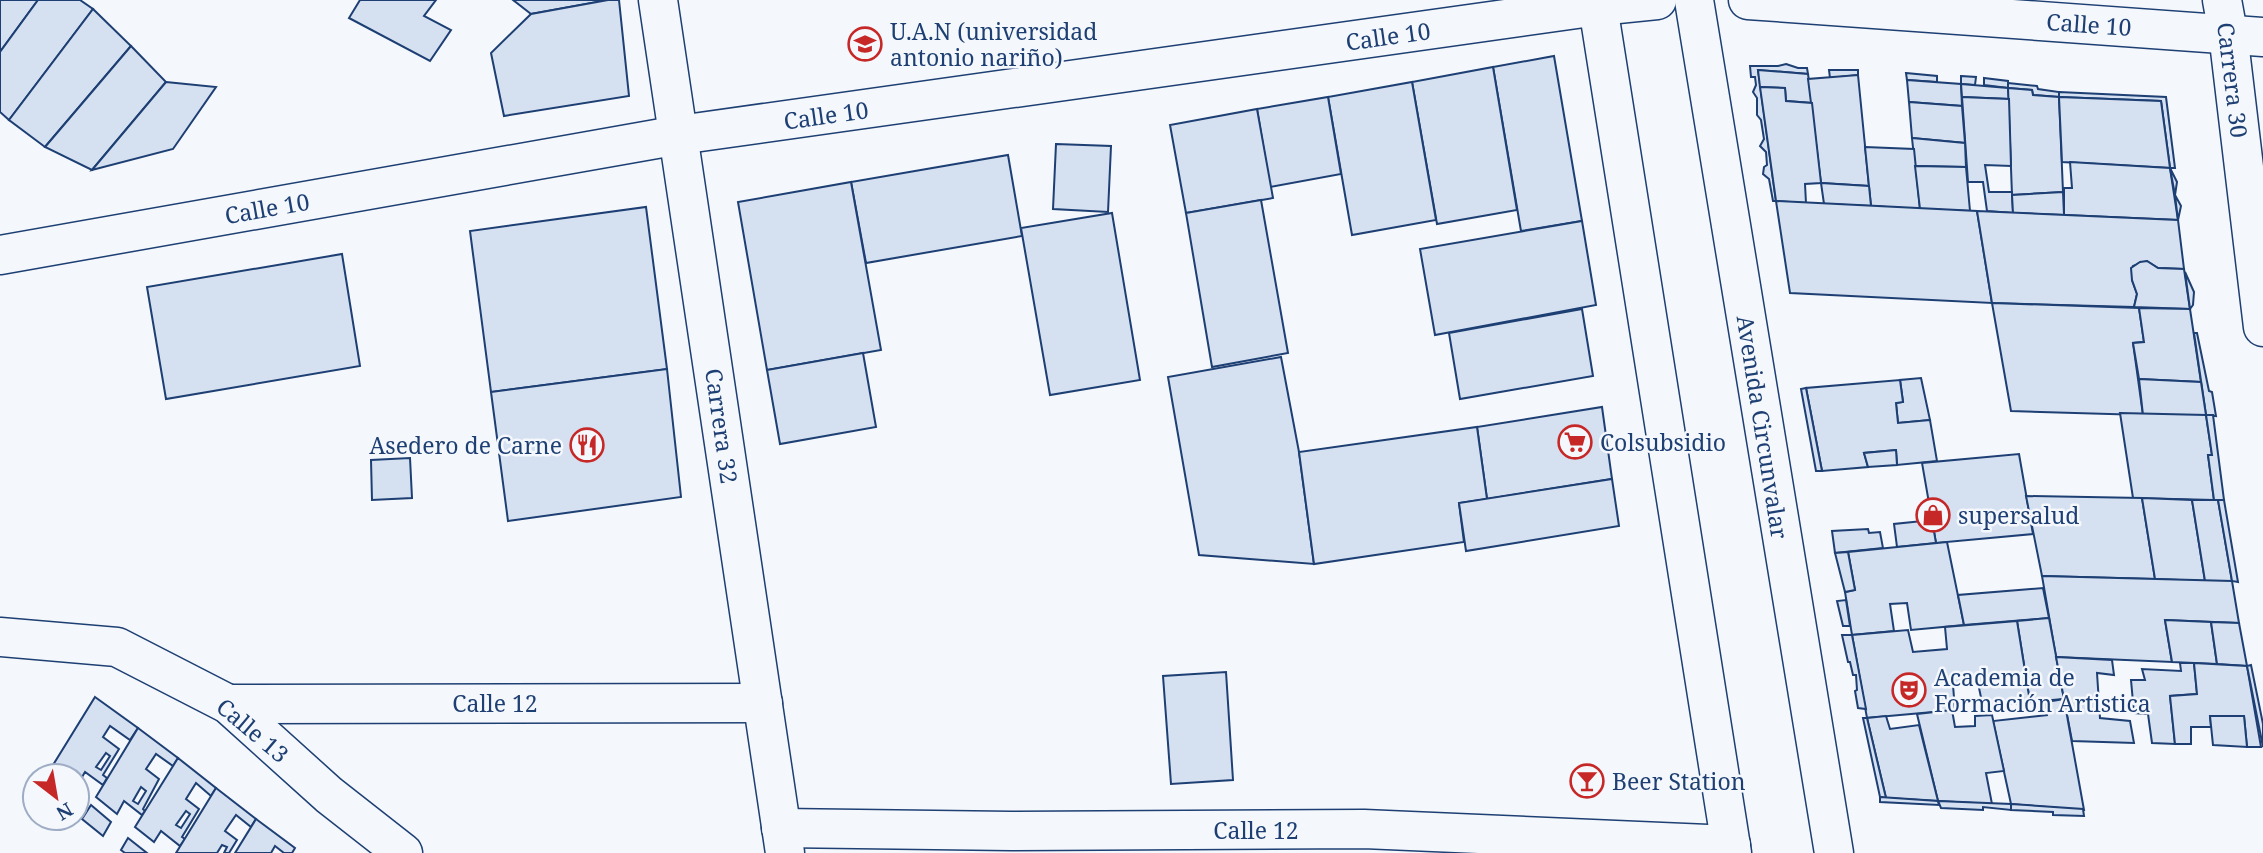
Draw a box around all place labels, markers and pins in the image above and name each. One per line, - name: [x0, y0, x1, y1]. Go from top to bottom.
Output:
- place label: U.A.N (universidad antonio nariño): [890, 15, 1097, 73]
- school or university icon: U.A.N (universidad antonio nariño): [846, 25, 884, 63]
- supermarket icon: Colsubsidio: [1556, 423, 1594, 461]
- restaurant icon: Asedero de Carne: [568, 426, 606, 464]
- place label: Colsubsidio: [1600, 426, 1726, 458]
- place label: Asedero de Carne: [369, 429, 562, 461]
- shop icon: supersalud: [1914, 496, 1952, 534]
- place label: supersalud: [1958, 499, 2079, 531]
- place label: Academia de Formación Artistica: [1934, 661, 2151, 719]
- theatre icon: Academia de Formación Artistica: [1890, 671, 1928, 709]
- bar icon: Beer Station: [1568, 762, 1606, 800]
- place label: Beer Station: [1612, 765, 1746, 797]

